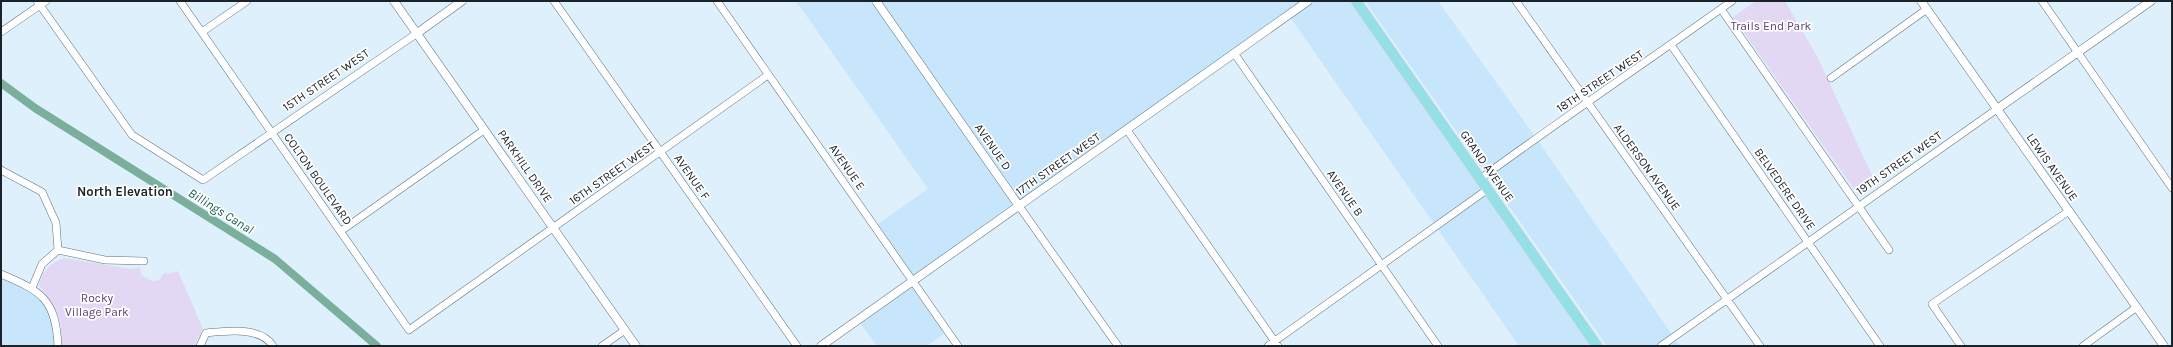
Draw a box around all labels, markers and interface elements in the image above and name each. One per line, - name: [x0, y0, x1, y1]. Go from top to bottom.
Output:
- park label: Trails End Park: [1731, 19, 1811, 33]
- street label: 15TH STREET WEST: [280, 46, 372, 114]
- street label: 18TH STREET WEST: [1554, 47, 1646, 115]
- street label: AVENUE D: [972, 121, 1014, 173]
- street label: ALDERSON AVENUE: [1611, 121, 1683, 213]
- street label: PARKHILL DRIVE: [495, 127, 555, 205]
- street label: GRAND AVENUE: [1457, 128, 1517, 204]
- street label: 19TH STREET WEST: [1853, 128, 1945, 198]
- street label: COLTON BOULEVARD: [281, 130, 355, 228]
- street label: 17TH STREET WEST: [1013, 130, 1103, 198]
- street label: LEWIS AVENUE: [2023, 130, 2081, 204]
- street label: 16TH STREET WEST: [566, 138, 658, 208]
- street label: AVENUE E: [826, 142, 868, 192]
- street label: BELVEDERE DRIVE: [1752, 145, 1818, 233]
- street label: AVENUE F: [671, 152, 713, 202]
- street label: AVENUE B: [1324, 167, 1366, 219]
- district label: North Elevation: [77, 184, 173, 199]
- water label: Billings Canal: [186, 185, 256, 237]
- park label: Rocky Village Park: [65, 291, 129, 319]

